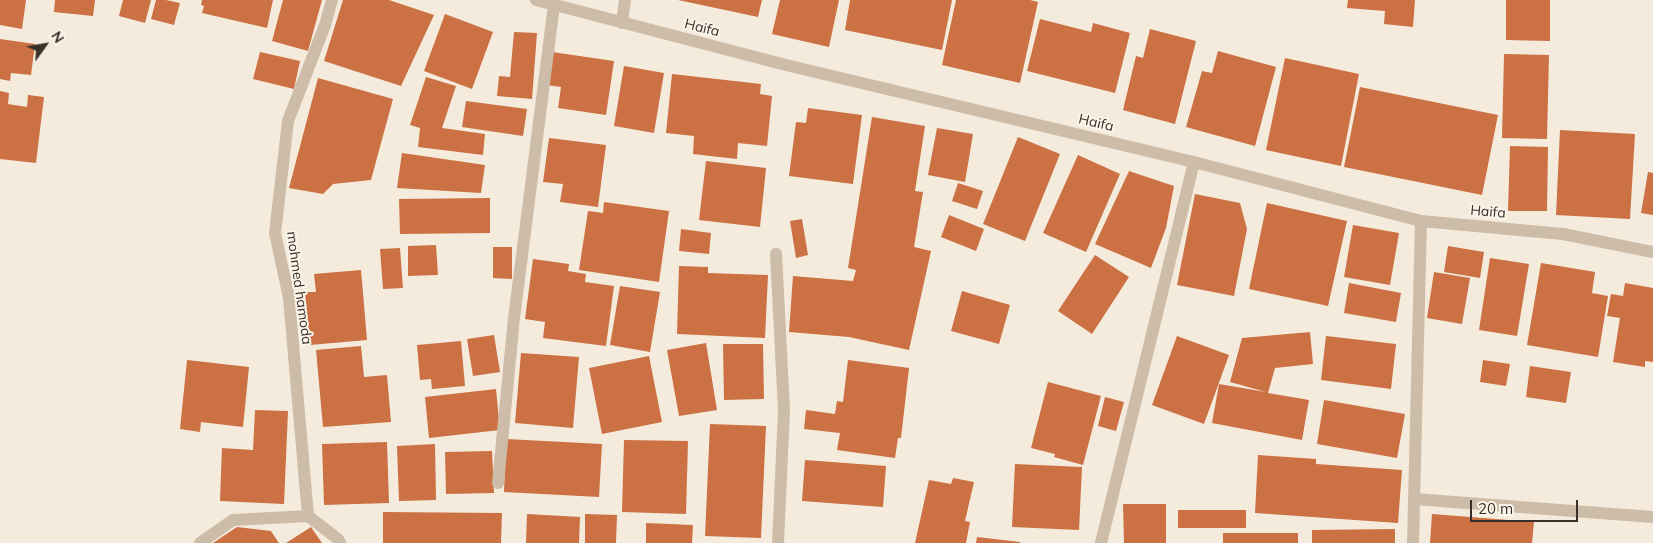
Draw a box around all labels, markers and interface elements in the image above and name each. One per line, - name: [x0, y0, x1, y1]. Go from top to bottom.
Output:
- street label: Haifa: [683, 16, 721, 40]
- north arrow: [20, 20, 70, 70]
- text: N: [47, 28, 68, 46]
- street label: Haifa: [1077, 111, 1115, 135]
- street label: Haifa: [1470, 202, 1506, 222]
- street label: mohmed hamoda: [283, 230, 315, 346]
- scale bar: [1473, 490, 1580, 522]
- text: 20 m: [1478, 499, 1513, 518]

